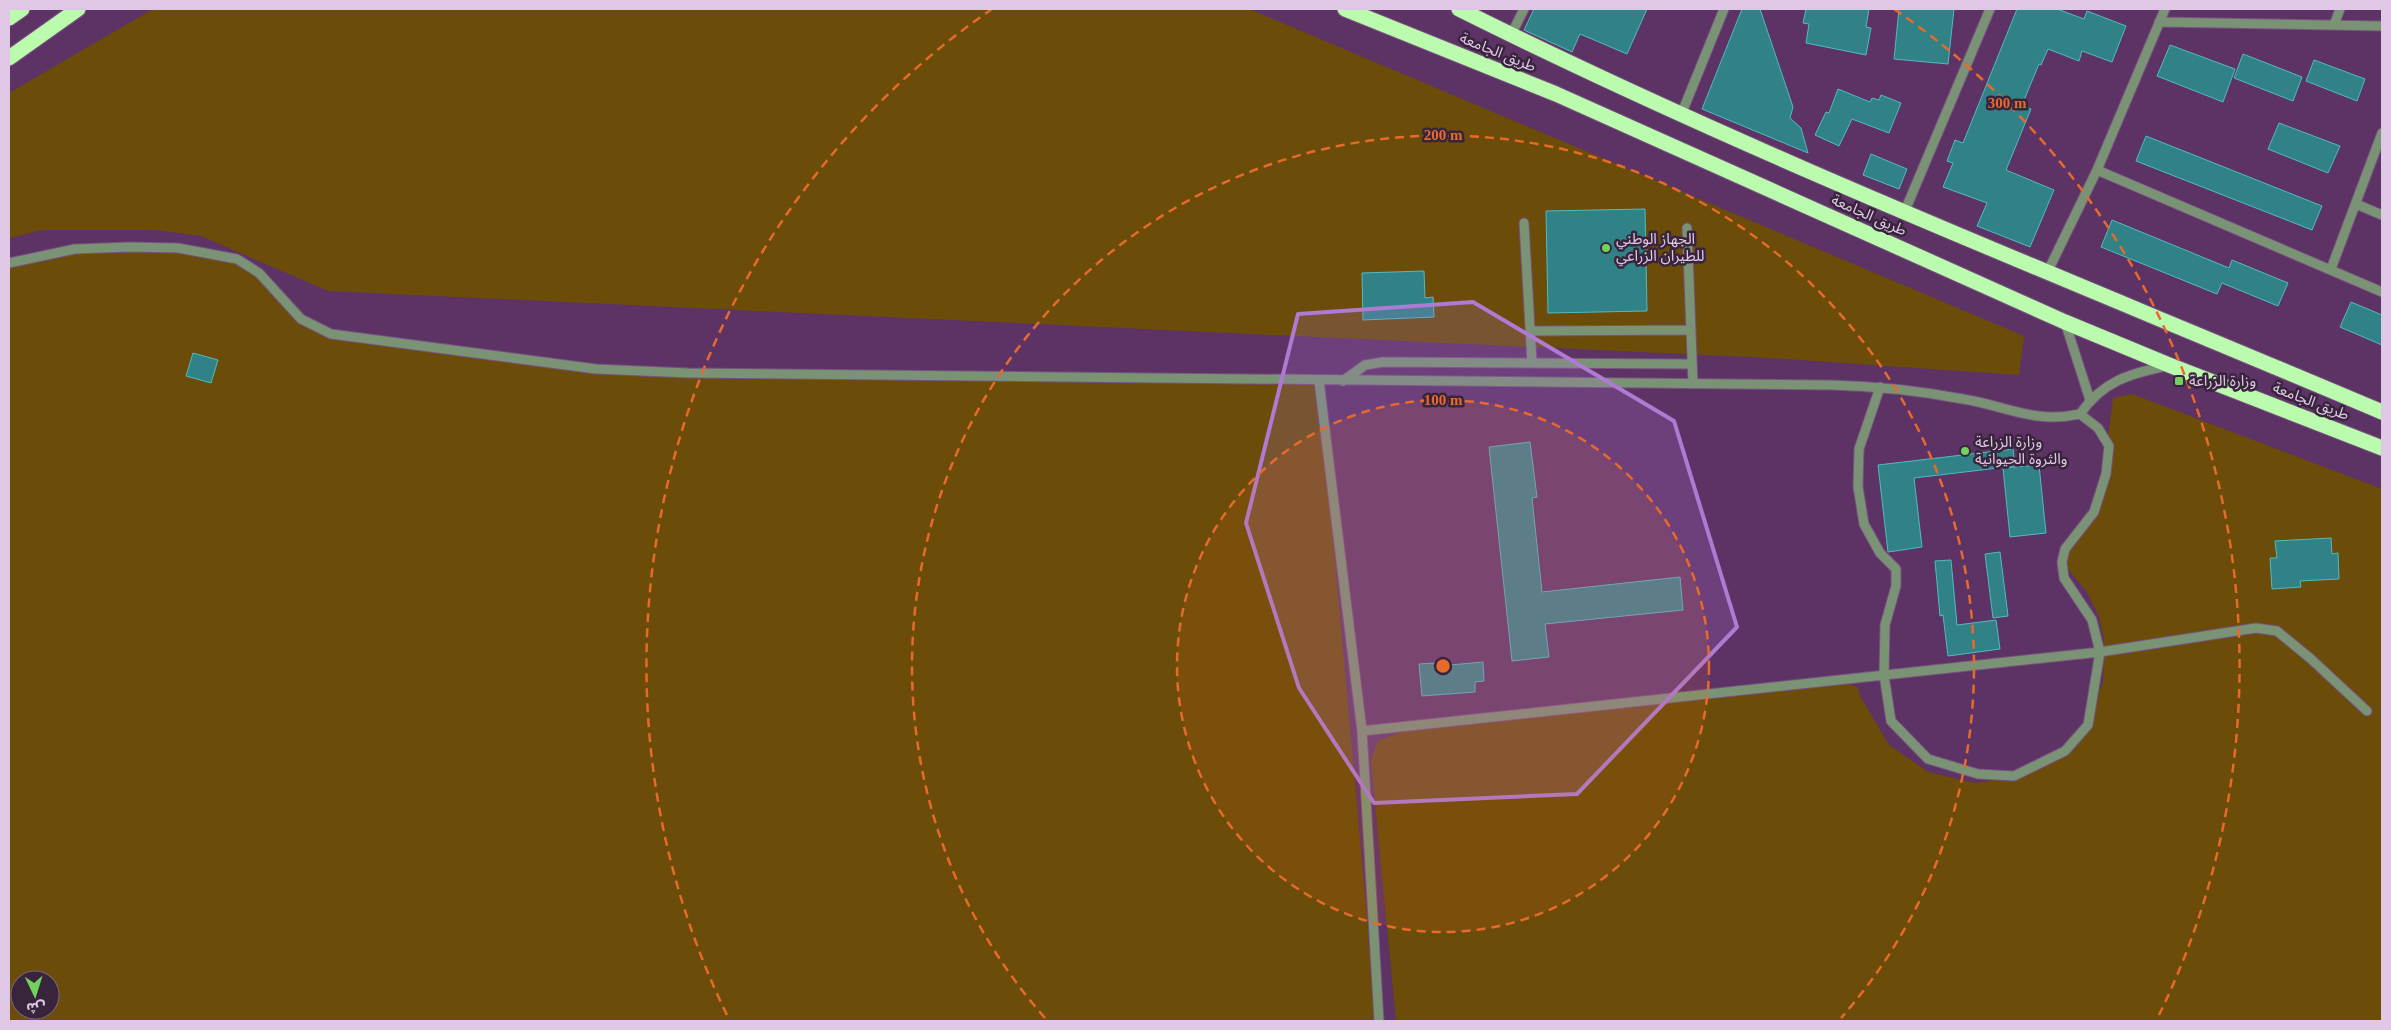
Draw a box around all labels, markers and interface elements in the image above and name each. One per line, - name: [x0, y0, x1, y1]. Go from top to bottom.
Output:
- street label: طريق الجامعة: [1457, 30, 1538, 76]
- text: 300 m: [1988, 95, 2027, 111]
- text: 200 m: [1424, 127, 1463, 143]
- street label: طريق الجامعة: [1828, 191, 1909, 240]
- place label: الجهاز الوطني للطيران الزراعي: [1616, 231, 1705, 267]
- marker: الجهاز الوطني للطيران الزراعي: [1600, 242, 1612, 254]
- place label: وزارة الزراعة: [2189, 373, 2256, 390]
- marker: وزارة الزراعة: [2173, 375, 2185, 387]
- street label: طريق الجامعة: [2270, 379, 2351, 425]
- text: 100 m: [1424, 392, 1463, 408]
- place label: وزارة الزراعة والثروة الحيوانية: [1975, 434, 2067, 468]
- marker: وزارة الزراعة والثروة الحيوانية: [1959, 445, 1971, 457]
- centre of rings: [1434, 657, 1452, 675]
- north arrow: [10, 970, 60, 1020]
- text: ش: [26, 999, 46, 1016]

